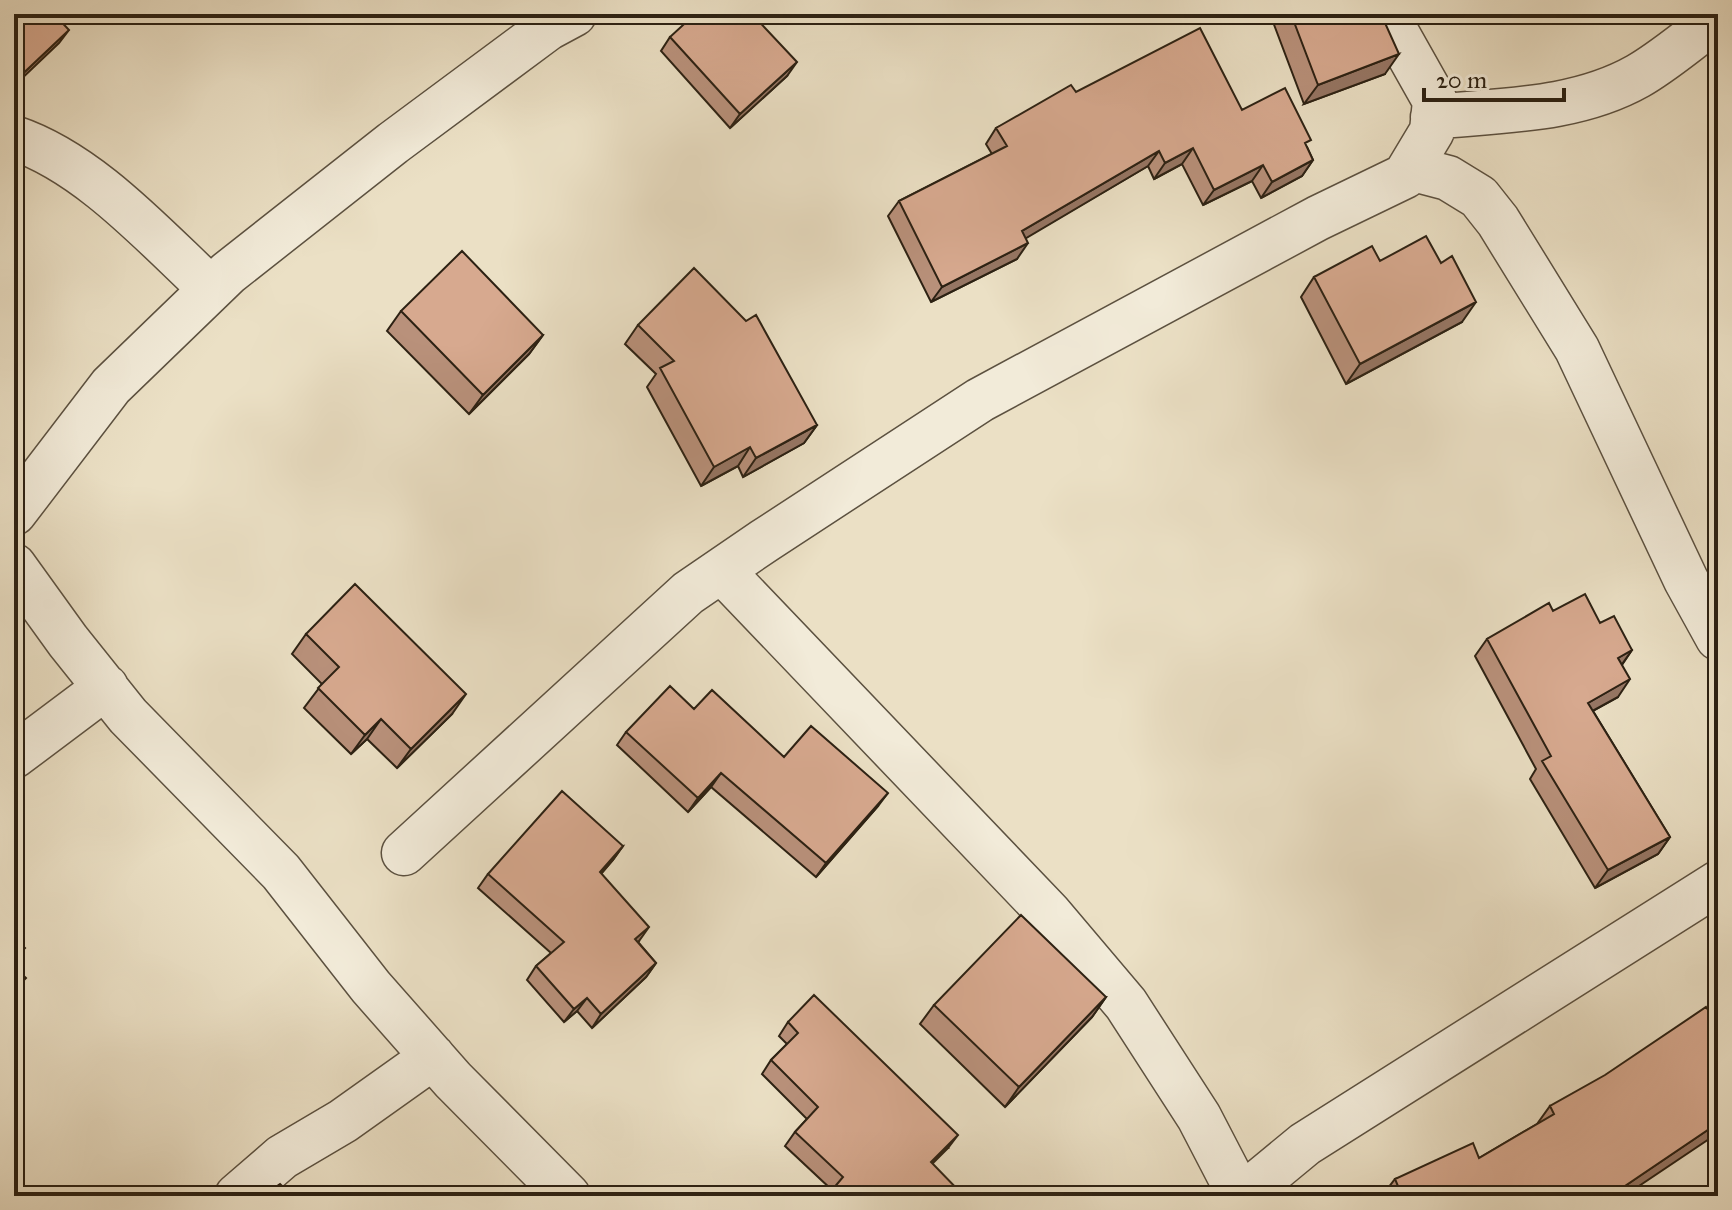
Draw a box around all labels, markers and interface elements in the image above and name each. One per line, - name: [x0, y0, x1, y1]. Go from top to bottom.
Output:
- scale bar: [1424, 52, 1564, 102]
- text: 20 m: [1436, 65, 1487, 95]

